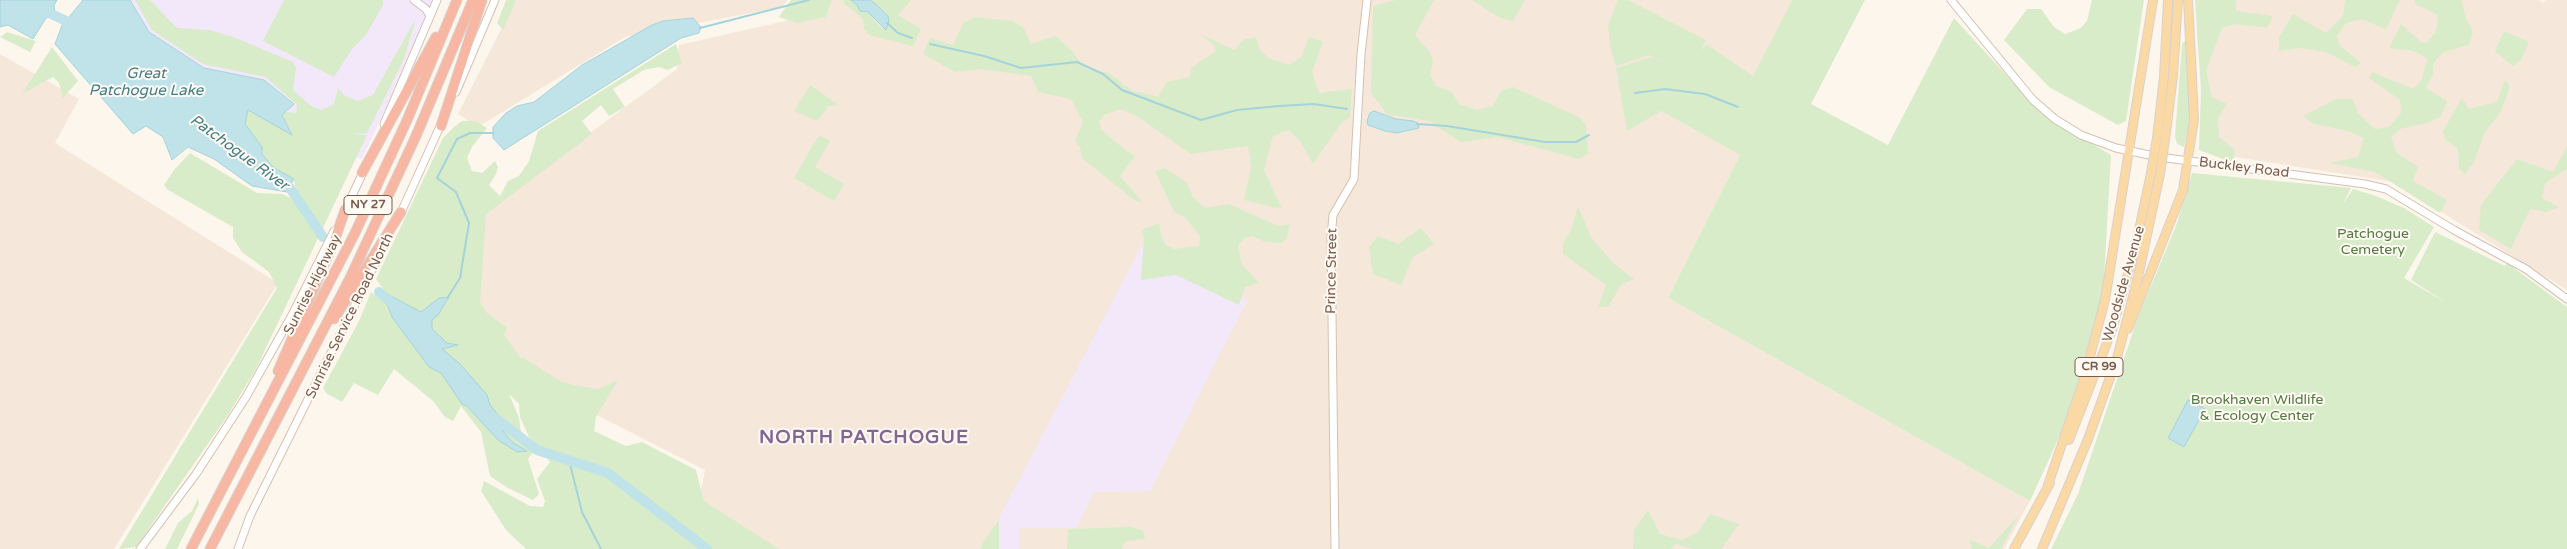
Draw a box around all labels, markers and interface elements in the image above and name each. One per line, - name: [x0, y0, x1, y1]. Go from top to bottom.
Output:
- water label: Great Patchogue Lake: [89, 65, 203, 100]
- water label: Patchogue River: [186, 111, 292, 195]
- street label: Buckley Road: [2198, 154, 2290, 182]
- road number: NY 27: [344, 196, 392, 214]
- street label: Woodside Avenue: [2099, 224, 2149, 344]
- park label: Patchogue Cemetery: [2337, 226, 2409, 258]
- street label: Prince Street: [1323, 228, 1341, 314]
- street label: Sunrise Service Road North: [303, 230, 397, 402]
- street label: Sunrise Highway: [281, 232, 345, 338]
- road number: CR 99: [2075, 358, 2123, 377]
- park label: Brookhaven Wildlife & Ecology Center: [2191, 392, 2323, 424]
- district label: NORTH PATCHOGUE: [757, 427, 971, 449]

